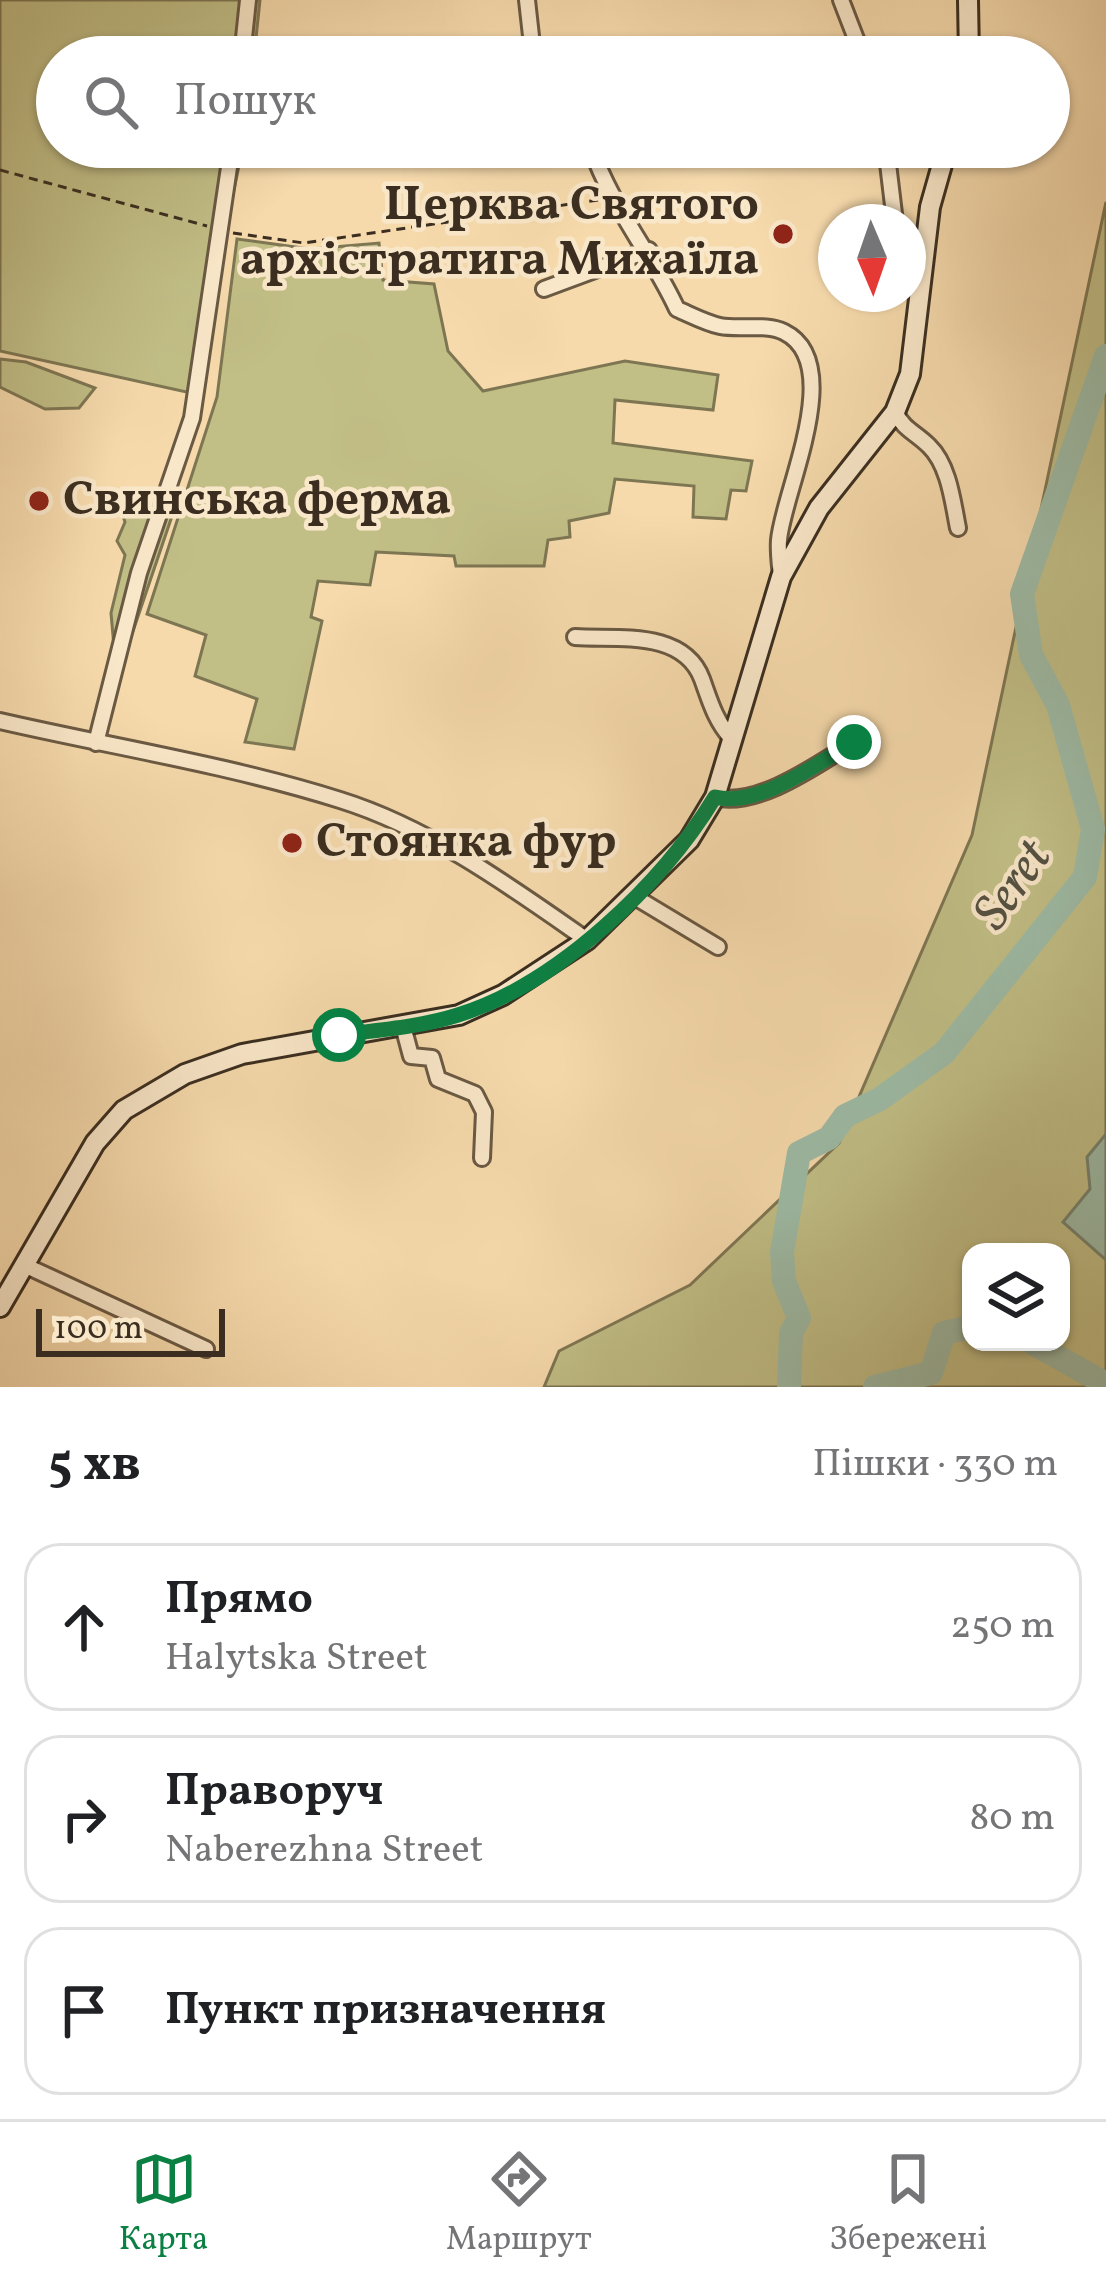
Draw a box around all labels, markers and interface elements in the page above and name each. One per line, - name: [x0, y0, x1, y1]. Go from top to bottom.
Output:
- search box: [36, 36, 1070, 168]
- icon: search: [78, 69, 144, 135]
- text: Пошук: [174, 71, 317, 134]
- place label: Церква Святого архістратига Михаїла: [240, 173, 759, 295]
- north arrow: [818, 204, 926, 312]
- marker: Церква Святого архістратига Михаїла: [770, 221, 796, 247]
- place label: Свинська ферма: [63, 468, 451, 535]
- marker: Свинська ферма: [26, 488, 52, 514]
- route end: [827, 715, 881, 769]
- place label: Стоянка фур: [316, 810, 617, 877]
- water label: Seret: [958, 826, 1071, 945]
- marker: Стоянка фур: [279, 830, 305, 856]
- route start: [312, 1008, 366, 1062]
- map controls: [962, 1243, 1070, 1351]
- button: layers: [962, 1243, 1070, 1351]
- scale bar: [36, 1303, 225, 1356]
- text: 100 m: [54, 1307, 143, 1353]
- text: 5 хв: [48, 1430, 141, 1501]
- text: Пішки · 330 m: [812, 1438, 1058, 1492]
- text: Прямо: [165, 1569, 313, 1632]
- icon: ahead: [51, 1594, 117, 1660]
- text: 250 m: [950, 1600, 1055, 1654]
- text: Halytska Street: [165, 1632, 428, 1686]
- text: Праворуч: [165, 1761, 384, 1824]
- icon: right: [51, 1786, 117, 1852]
- text: 80 m: [969, 1792, 1055, 1846]
- text: Naberezhna Street: [165, 1824, 484, 1878]
- icon: arrive: [51, 1978, 117, 2044]
- text: Пункт призначення: [165, 1980, 606, 2043]
- tab: Карта: [119, 2146, 208, 2264]
- tab: Маршрут: [446, 2146, 592, 2264]
- tab: Збережені: [829, 2146, 987, 2264]

